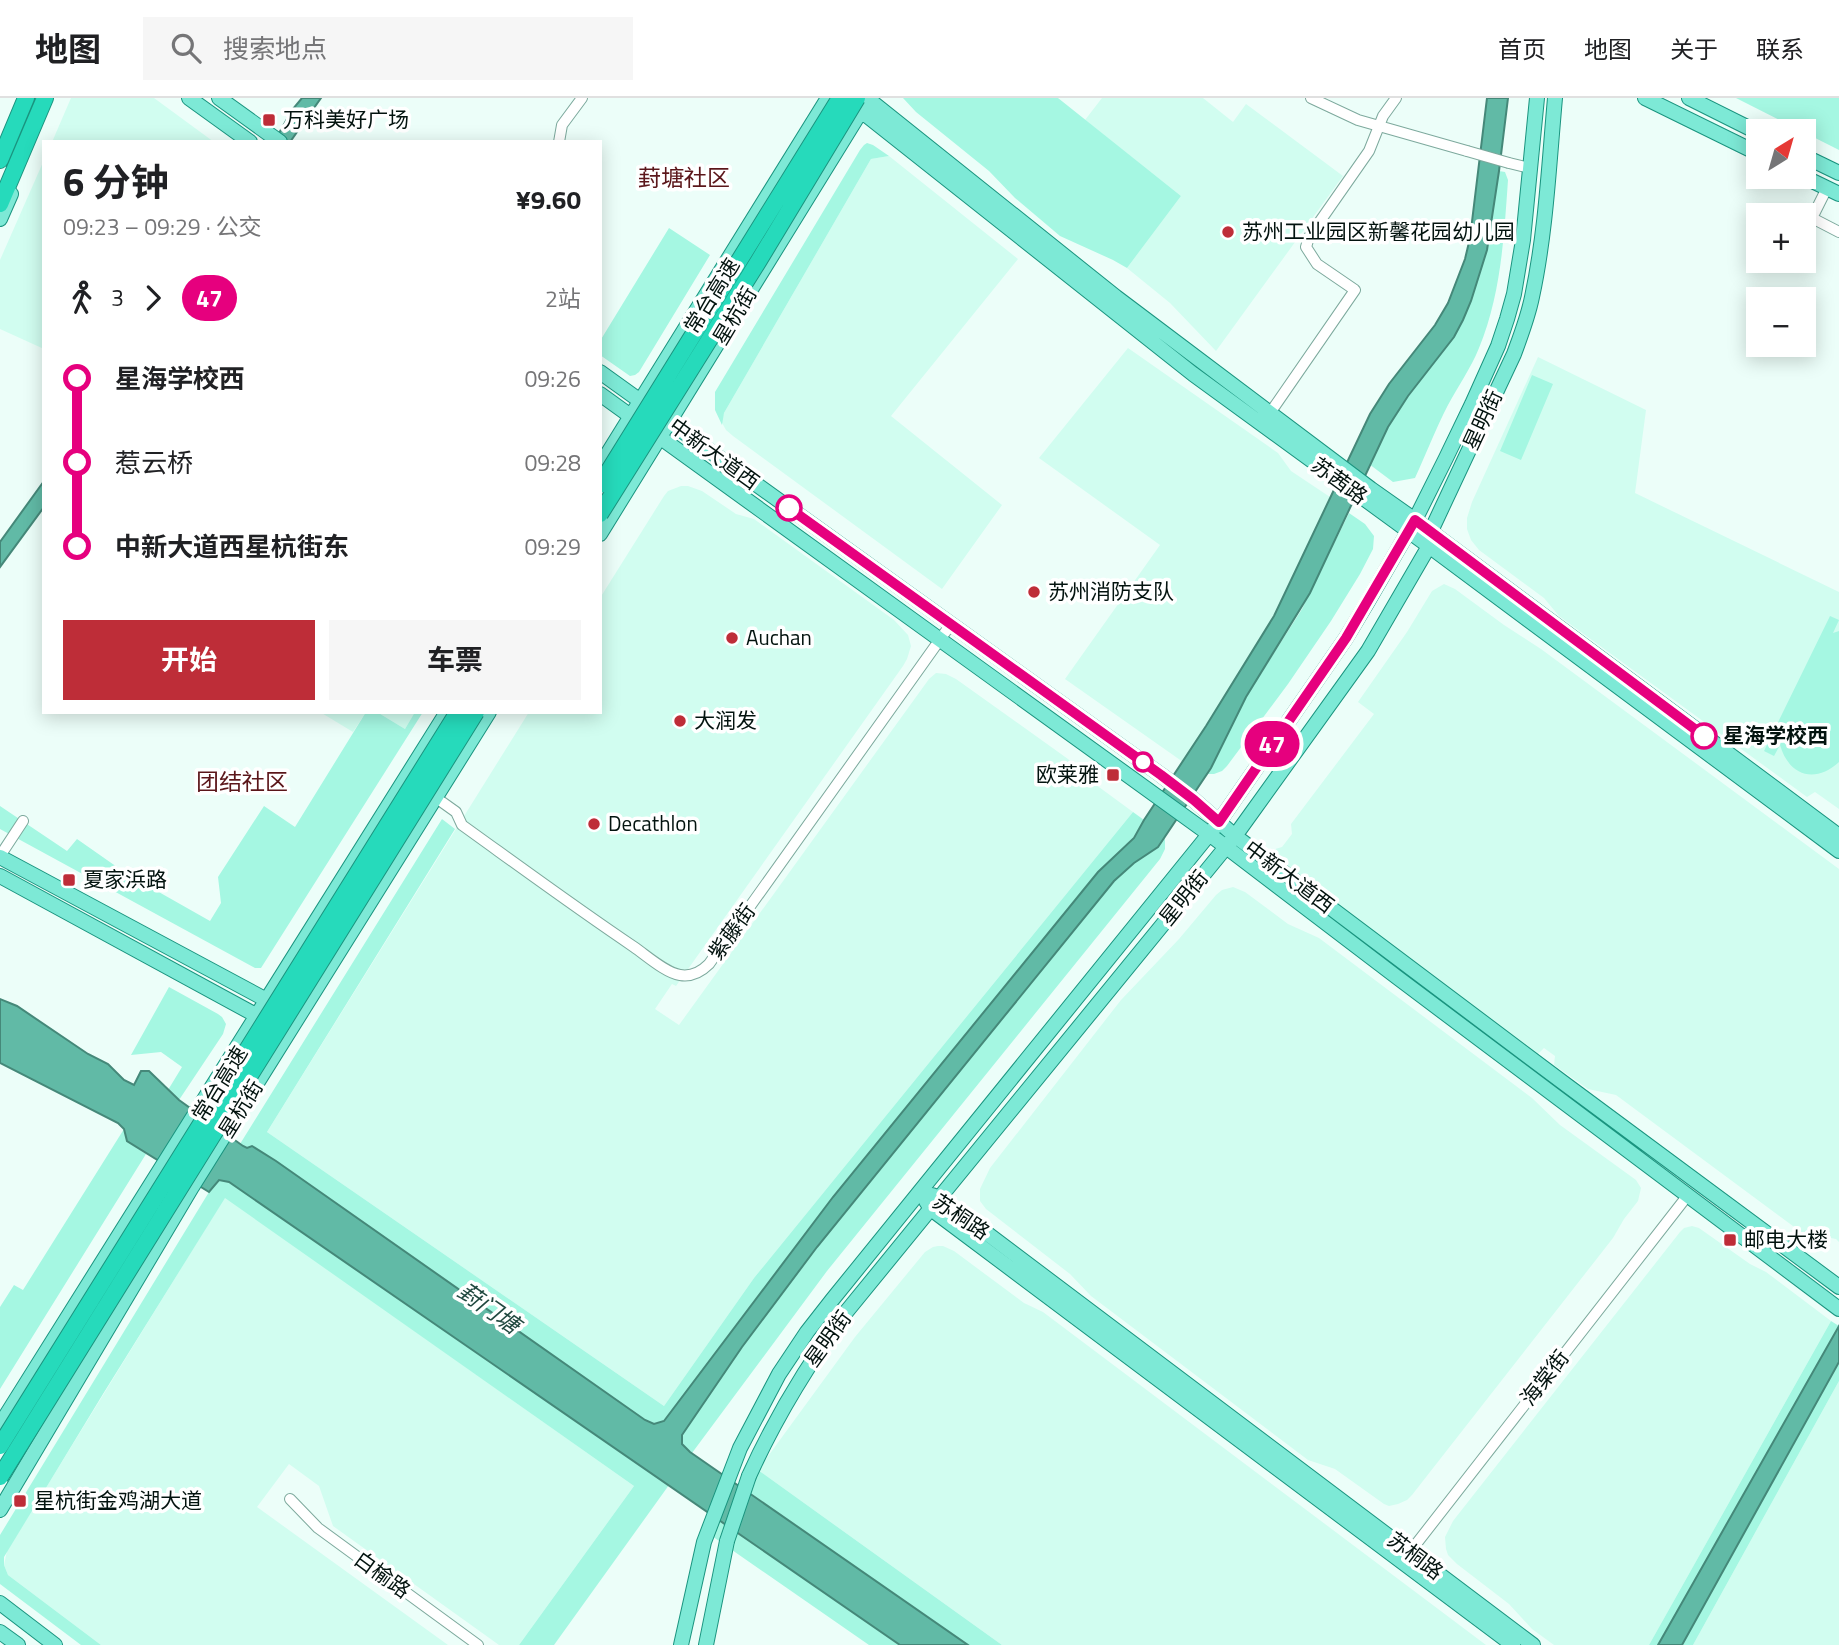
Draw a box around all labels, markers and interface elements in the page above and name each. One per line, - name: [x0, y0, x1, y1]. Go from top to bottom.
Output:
- search box: [143, 17, 633, 80]
- text: 地图: [35, 24, 101, 74]
- icon: search: [167, 29, 205, 67]
- text: 搜索地点: [223, 29, 327, 68]
- text: 首页: [1498, 31, 1546, 67]
- text: 地图: [1584, 31, 1632, 67]
- text: 关于: [1670, 31, 1718, 67]
- text: 联系: [1756, 31, 1804, 67]
- place label: 万科美好广场: [283, 103, 409, 135]
- marker: 万科美好广场: [261, 112, 277, 128]
- north arrow: [1746, 119, 1816, 189]
- map controls: [1746, 119, 1816, 357]
- text: 6 分钟: [63, 153, 169, 211]
- district label: 葑塘社区: [638, 160, 730, 195]
- text: ¥9.60: [516, 180, 581, 219]
- button: +: [1746, 203, 1816, 273]
- text: 09:23 – 09:29 · 公交: [63, 209, 262, 244]
- place label: 苏州工业园区新馨花园幼儿园: [1242, 215, 1515, 247]
- marker: 苏州工业园区新馨花园幼儿园: [1220, 224, 1236, 240]
- street label: 常台高速: [675, 251, 747, 340]
- icon: walk: [63, 279, 101, 317]
- icon: forward: [134, 279, 172, 317]
- text: 3: [111, 280, 124, 315]
- text: 47: [196, 280, 223, 316]
- street label: 星杭街: [704, 280, 764, 351]
- text: 2站: [545, 281, 581, 316]
- button: −: [1746, 287, 1816, 357]
- text: 星海学校西: [115, 359, 245, 398]
- text: 09:26: [524, 361, 581, 396]
- street label: 星明街: [1454, 384, 1510, 455]
- street label: 中新大道西: [663, 409, 766, 497]
- text: 惹云桥: [115, 443, 193, 482]
- text: 09:28: [524, 445, 581, 480]
- street label: 苏茜路: [1305, 449, 1374, 512]
- unlabelled marker: [776, 495, 802, 521]
- text: 中新大道西星杭街东: [115, 527, 349, 566]
- text: 09:29: [524, 529, 581, 564]
- place label: 苏州消防支队: [1048, 575, 1174, 607]
- marker: 苏州消防支队: [1026, 584, 1042, 600]
- button: 开始: [63, 620, 315, 700]
- button: 车票: [329, 620, 581, 700]
- place label: Auchan: [746, 621, 812, 653]
- marker: Auchan: [724, 630, 740, 646]
- place label: 大润发: [694, 704, 757, 736]
- marker: 大润发: [672, 713, 688, 729]
- place label: 星海学校西: [1723, 719, 1828, 751]
- line badge: 47: [1240, 721, 1304, 767]
- marker: 星海学校西: [1691, 723, 1717, 749]
- text: 47: [1259, 726, 1285, 762]
- unlabelled marker: [1133, 752, 1153, 772]
- place label: 欧莱雅: [1036, 758, 1099, 790]
- district label: 团结社区: [196, 764, 288, 799]
- marker: 欧莱雅: [1105, 767, 1121, 783]
- place label: Decathlon: [608, 807, 698, 839]
- marker: Decathlon: [586, 816, 602, 832]
- street label: 中新大道西: [1238, 832, 1341, 921]
- place label: 夏家浜路: [83, 863, 167, 895]
- street label: 星明街: [1151, 863, 1215, 932]
- marker: 夏家浜路: [61, 872, 77, 888]
- street label: 紫藤街: [700, 897, 763, 966]
- street label: 常台高速: [183, 1039, 255, 1128]
- street label: 星杭街: [210, 1073, 270, 1144]
- street label: 苏桐路: [926, 1185, 997, 1247]
- place label: 邮电大楼: [1744, 1223, 1828, 1255]
- marker: 邮电大楼: [1722, 1232, 1738, 1248]
- water label: 葑门塘: [451, 1273, 531, 1344]
- street label: 星明街: [796, 1304, 859, 1373]
- street label: 海棠街: [1512, 1343, 1576, 1412]
- place label: 星杭街金鸡湖大道: [34, 1484, 202, 1516]
- marker: 星杭街金鸡湖大道: [12, 1493, 28, 1509]
- street label: 苏桐路: [1381, 1523, 1450, 1587]
- street label: 白榆路: [348, 1543, 417, 1606]

